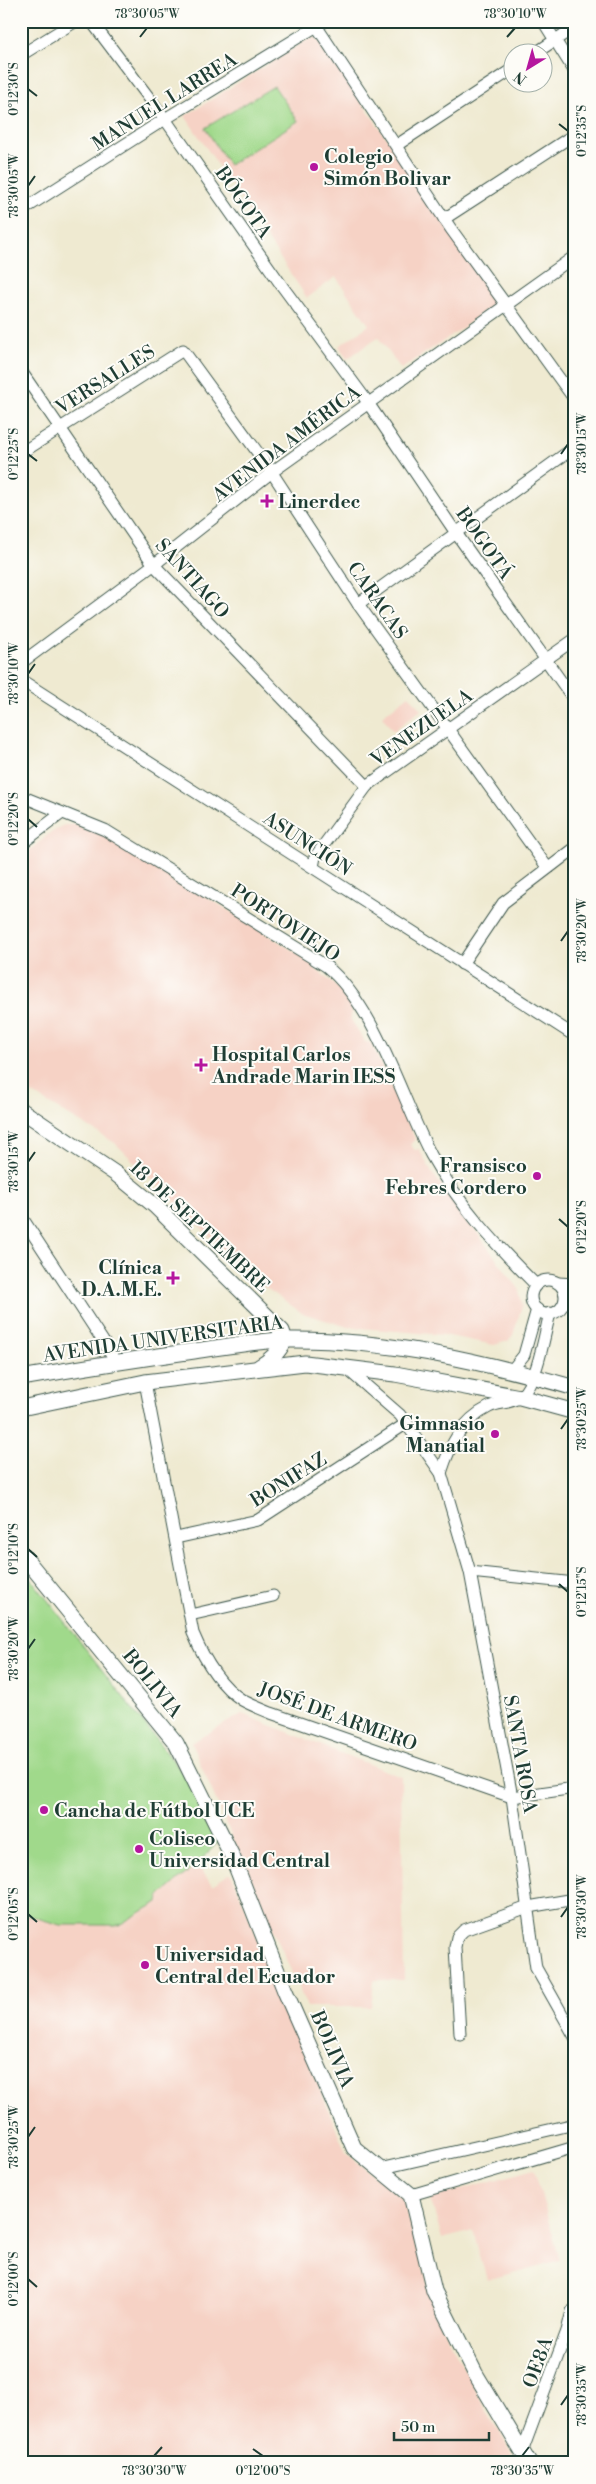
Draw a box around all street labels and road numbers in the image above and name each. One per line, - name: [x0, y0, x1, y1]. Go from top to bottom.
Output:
- street label: MANUEL LARREA: [88, 47, 242, 156]
- street label: BÓGOTA: [209, 160, 278, 244]
- street label: VERSALLES: [50, 340, 160, 420]
- street label: AVENIDA AMÉRICA: [206, 379, 366, 508]
- street label: BOGOTÁ: [450, 501, 519, 585]
- street label: SANTIAGO: [150, 534, 234, 624]
- street label: CARACAS: [342, 557, 413, 644]
- street label: VENEZUELA: [365, 683, 478, 772]
- street label: ASUNCIÓN: [258, 805, 357, 881]
- street label: PORTOVIEJO: [226, 879, 345, 967]
- street label: 18 DE SEPTIEMBRE: [124, 1156, 274, 1298]
- street label: AVENIDA UNIVERSITARIA: [41, 1310, 286, 1368]
- street label: BONIFAZ: [245, 1447, 331, 1513]
- street label: BOLIVIA: [117, 1644, 188, 1724]
- street label: JOSÉ DE ARMERO: [254, 1676, 421, 1757]
- street label: SANTA ROSA: [498, 1693, 542, 1816]
- street label: BOLIVIA: [305, 2006, 359, 2093]
- street label: OE8A: [518, 2333, 559, 2391]

